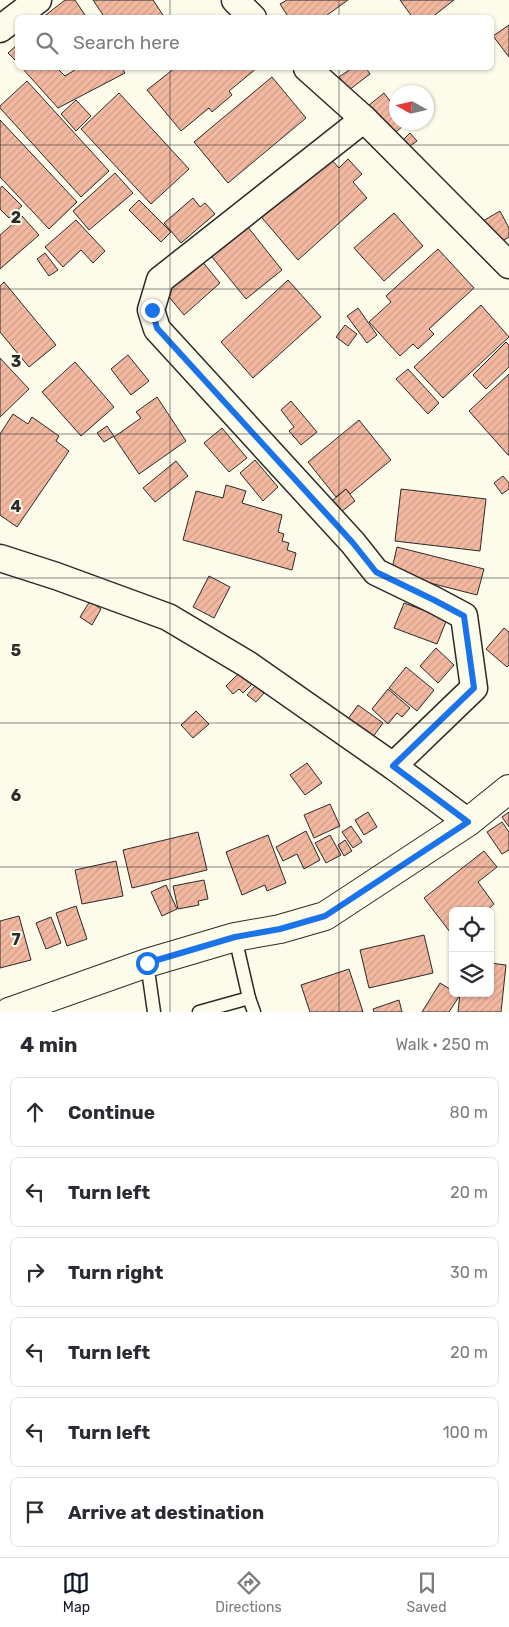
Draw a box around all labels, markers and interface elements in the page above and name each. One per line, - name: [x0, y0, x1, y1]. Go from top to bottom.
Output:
- search box: [15, 15, 494, 70]
- icon: search: [33, 29, 61, 57]
- text: Search here: [73, 31, 180, 54]
- north arrow: [389, 85, 434, 130]
- text: 2: [11, 208, 21, 227]
- route end: [141, 299, 164, 322]
- text: 3: [11, 352, 21, 371]
- text: 4: [11, 497, 22, 516]
- text: 5: [11, 641, 21, 660]
- text: 6: [11, 786, 21, 805]
- map controls: [449, 907, 494, 997]
- button: locate: [449, 907, 494, 952]
- text: 7: [11, 930, 21, 949]
- route start: [136, 952, 159, 975]
- button: layers: [449, 952, 494, 997]
- text: 4 min: [20, 1032, 78, 1057]
- text: Walk · 250 m: [395, 1035, 489, 1054]
- icon: ahead: [21, 1098, 49, 1126]
- text: Continue: [68, 1101, 155, 1124]
- text: 80 m: [450, 1103, 488, 1122]
- icon: left: [21, 1178, 49, 1206]
- text: Turn left: [68, 1181, 150, 1204]
- text: 20 m: [450, 1183, 488, 1202]
- icon: right: [21, 1258, 49, 1286]
- text: Turn right: [68, 1261, 163, 1284]
- text: 30 m: [450, 1263, 488, 1282]
- icon: left: [21, 1338, 49, 1366]
- text: Turn left: [68, 1341, 150, 1364]
- text: 20 m: [450, 1343, 488, 1362]
- icon: left: [21, 1418, 49, 1446]
- text: Turn left: [68, 1421, 150, 1444]
- text: 100 m: [443, 1423, 488, 1442]
- icon: arrive: [21, 1498, 49, 1526]
- text: Arrive at destination: [68, 1501, 264, 1524]
- tab: Map: [62, 1569, 90, 1616]
- tab: Directions: [215, 1569, 282, 1616]
- tab: Saved: [407, 1569, 447, 1616]

